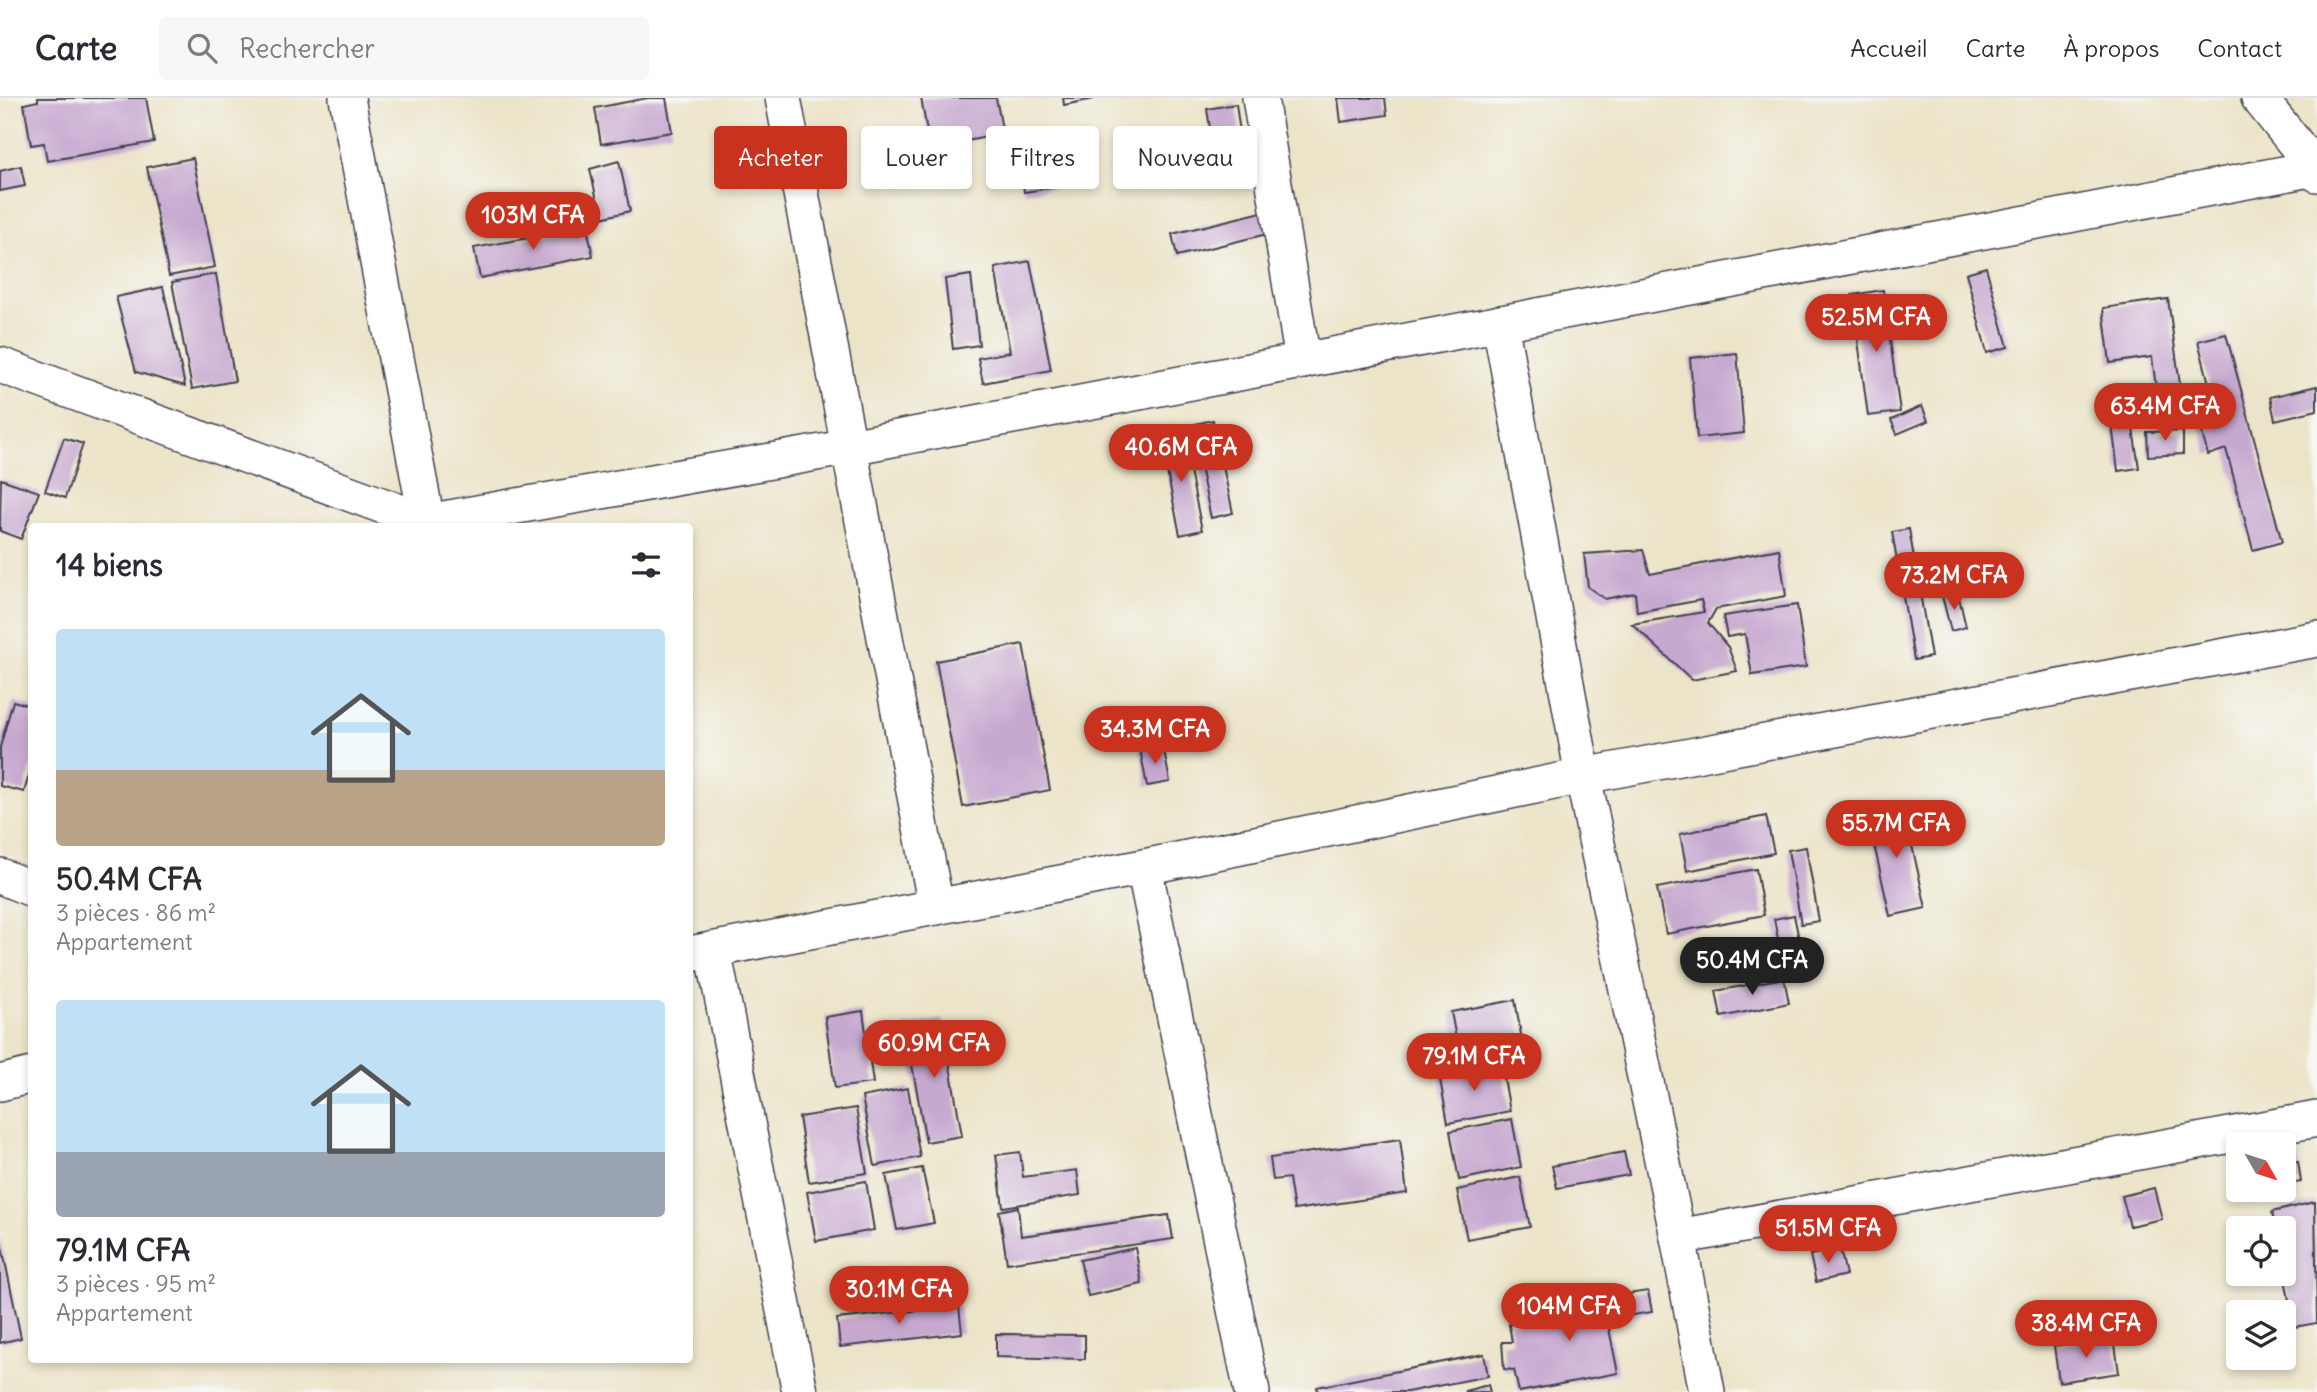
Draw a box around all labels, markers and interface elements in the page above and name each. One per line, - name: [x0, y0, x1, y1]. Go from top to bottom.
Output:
- search box: [159, 17, 649, 80]
- text: Carte: [35, 27, 117, 69]
- icon: search: [183, 29, 221, 67]
- text: Rechercher: [239, 32, 375, 65]
- text: Accueil: [1850, 33, 1927, 63]
- text: Carte: [1965, 33, 2025, 63]
- text: À propos: [2063, 33, 2159, 63]
- text: Contact: [2197, 33, 2282, 63]
- chip: Acheter: [714, 126, 847, 189]
- chip: Louer: [861, 126, 972, 189]
- chip: Filtres: [986, 126, 1099, 189]
- chip: Nouveau: [1113, 126, 1257, 189]
- pin: 103M CFA: [461, 192, 605, 252]
- text: 103M CFA: [481, 200, 585, 229]
- pin: 52.5M CFA: [1796, 294, 1956, 354]
- text: 52.5M CFA: [1821, 302, 1931, 331]
- pin: 63.4M CFA: [2085, 384, 2245, 443]
- text: 63.4M CFA: [2110, 391, 2220, 420]
- pin: 40.6M CFA: [1101, 424, 1261, 484]
- text: 40.6M CFA: [1125, 432, 1237, 461]
- text: 14 biens: [56, 546, 163, 584]
- icon: filters: [627, 546, 665, 584]
- pin: 73.2M CFA: [1874, 552, 2034, 612]
- text: 73.2M CFA: [1900, 560, 2008, 589]
- icon: home: [298, 675, 424, 801]
- pin: 34.3M CFA: [1075, 706, 1235, 766]
- text: 34.3M CFA: [1100, 714, 1210, 743]
- pin: 55.7M CFA: [1816, 800, 1976, 860]
- text: 55.7M CFA: [1842, 808, 1950, 837]
- text: 50.4M CFA: [56, 860, 202, 898]
- text: 3 pièces · 86 m²: [56, 898, 216, 927]
- text: Appartement: [56, 927, 193, 956]
- pin: 50.4M CFA: [1672, 937, 1832, 997]
- text: 50.4M CFA: [1696, 945, 1808, 974]
- pin: 60.9M CFA: [854, 1020, 1014, 1080]
- text: 60.9M CFA: [878, 1028, 990, 1057]
- pin: 79.1M CFA: [1394, 1034, 1554, 1093]
- text: 79.1M CFA: [1423, 1041, 1525, 1070]
- icon: home: [298, 1046, 424, 1172]
- north arrow: [2226, 1132, 2296, 1202]
- map controls: [2226, 1132, 2296, 1370]
- pin: 51.5M CFA: [1748, 1206, 1908, 1265]
- text: 51.5M CFA: [1775, 1213, 1881, 1242]
- button: locate: [2226, 1216, 2296, 1286]
- text: 79.1M CFA: [56, 1231, 190, 1269]
- pin: 30.1M CFA: [819, 1266, 979, 1326]
- text: 3 pièces · 95 m²: [56, 1269, 216, 1298]
- text: 30.1M CFA: [845, 1274, 953, 1303]
- pin: 104M CFA: [1497, 1284, 1641, 1343]
- text: 104M CFA: [1517, 1291, 1621, 1320]
- text: Appartement: [56, 1298, 193, 1327]
- pin: 38.4M CFA: [2006, 1300, 2166, 1360]
- button: layers: [2226, 1300, 2296, 1370]
- text: 38.4M CFA: [2031, 1308, 2141, 1337]

